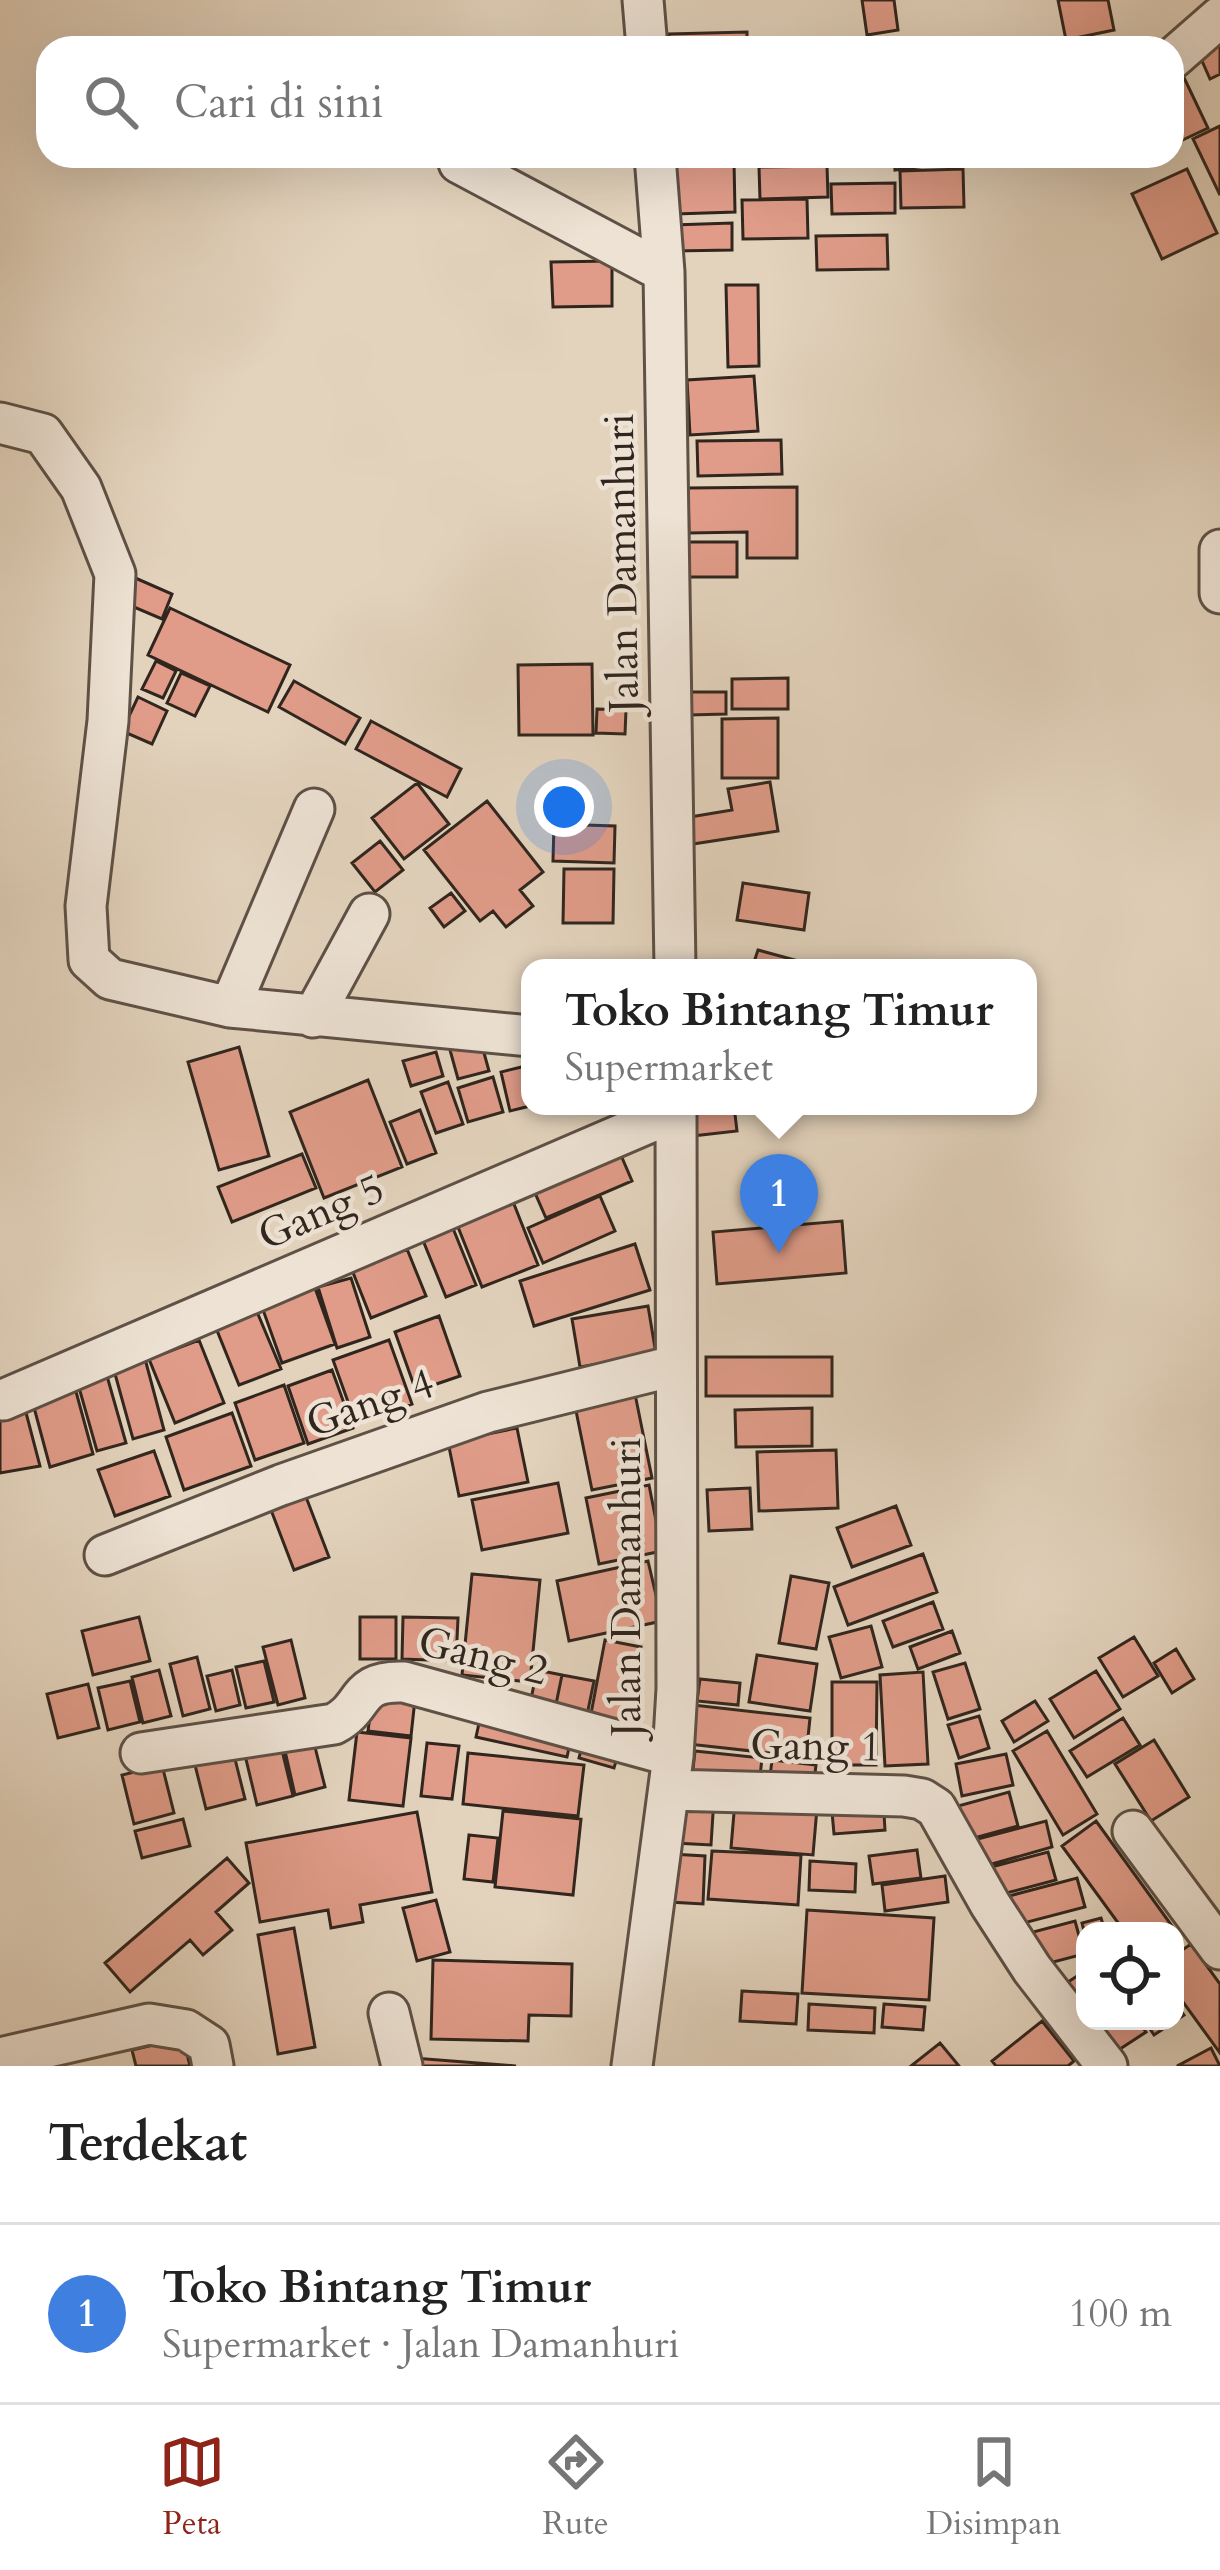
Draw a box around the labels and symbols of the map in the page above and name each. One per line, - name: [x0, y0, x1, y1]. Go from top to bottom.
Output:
- street label: Jalan Damanhuri: [591, 413, 653, 719]
- your location: [534, 777, 594, 837]
- pin: 1: [740, 1154, 818, 1253]
- street label: Gang 5: [249, 1160, 393, 1264]
- street label: Gang 4: [299, 1355, 441, 1451]
- street label: Jalan Damanhuri: [598, 1437, 655, 1743]
- street label: Gang 2: [412, 1612, 554, 1700]
- street label: Gang 1: [750, 1716, 882, 1776]

